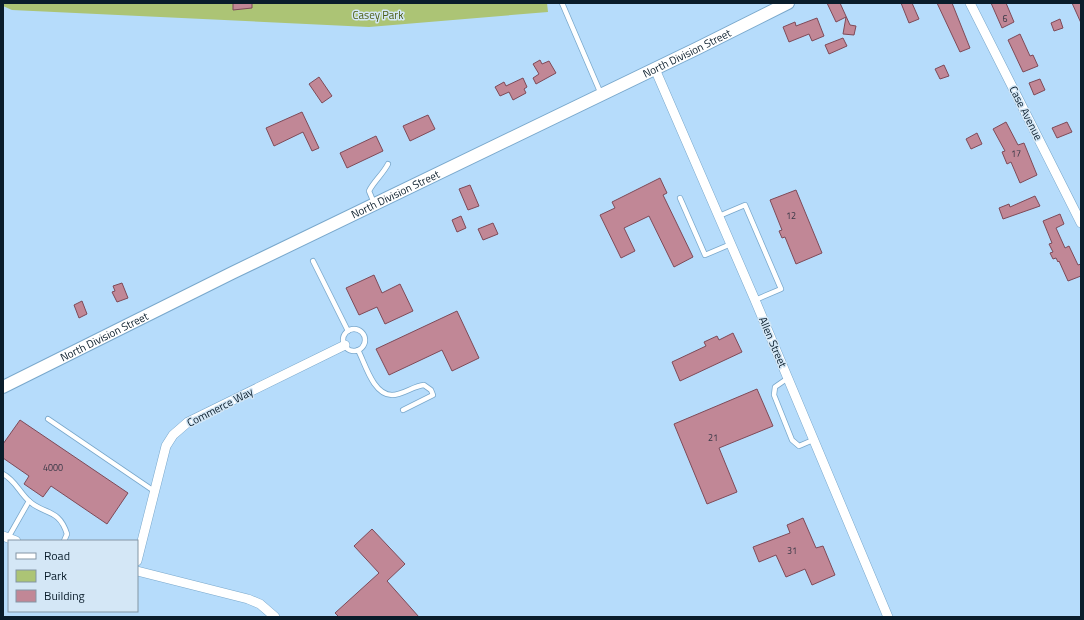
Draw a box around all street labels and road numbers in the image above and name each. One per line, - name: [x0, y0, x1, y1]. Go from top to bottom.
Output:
- street label: North Division Street: [640, 25, 734, 82]
- street label: Case Avenue: [1005, 83, 1047, 143]
- street label: North Division Street: [348, 166, 442, 222]
- street label: North Division Street: [57, 308, 151, 365]
- street label: Allen Street: [755, 314, 791, 370]
- street label: Commerce Way: [184, 383, 256, 431]

